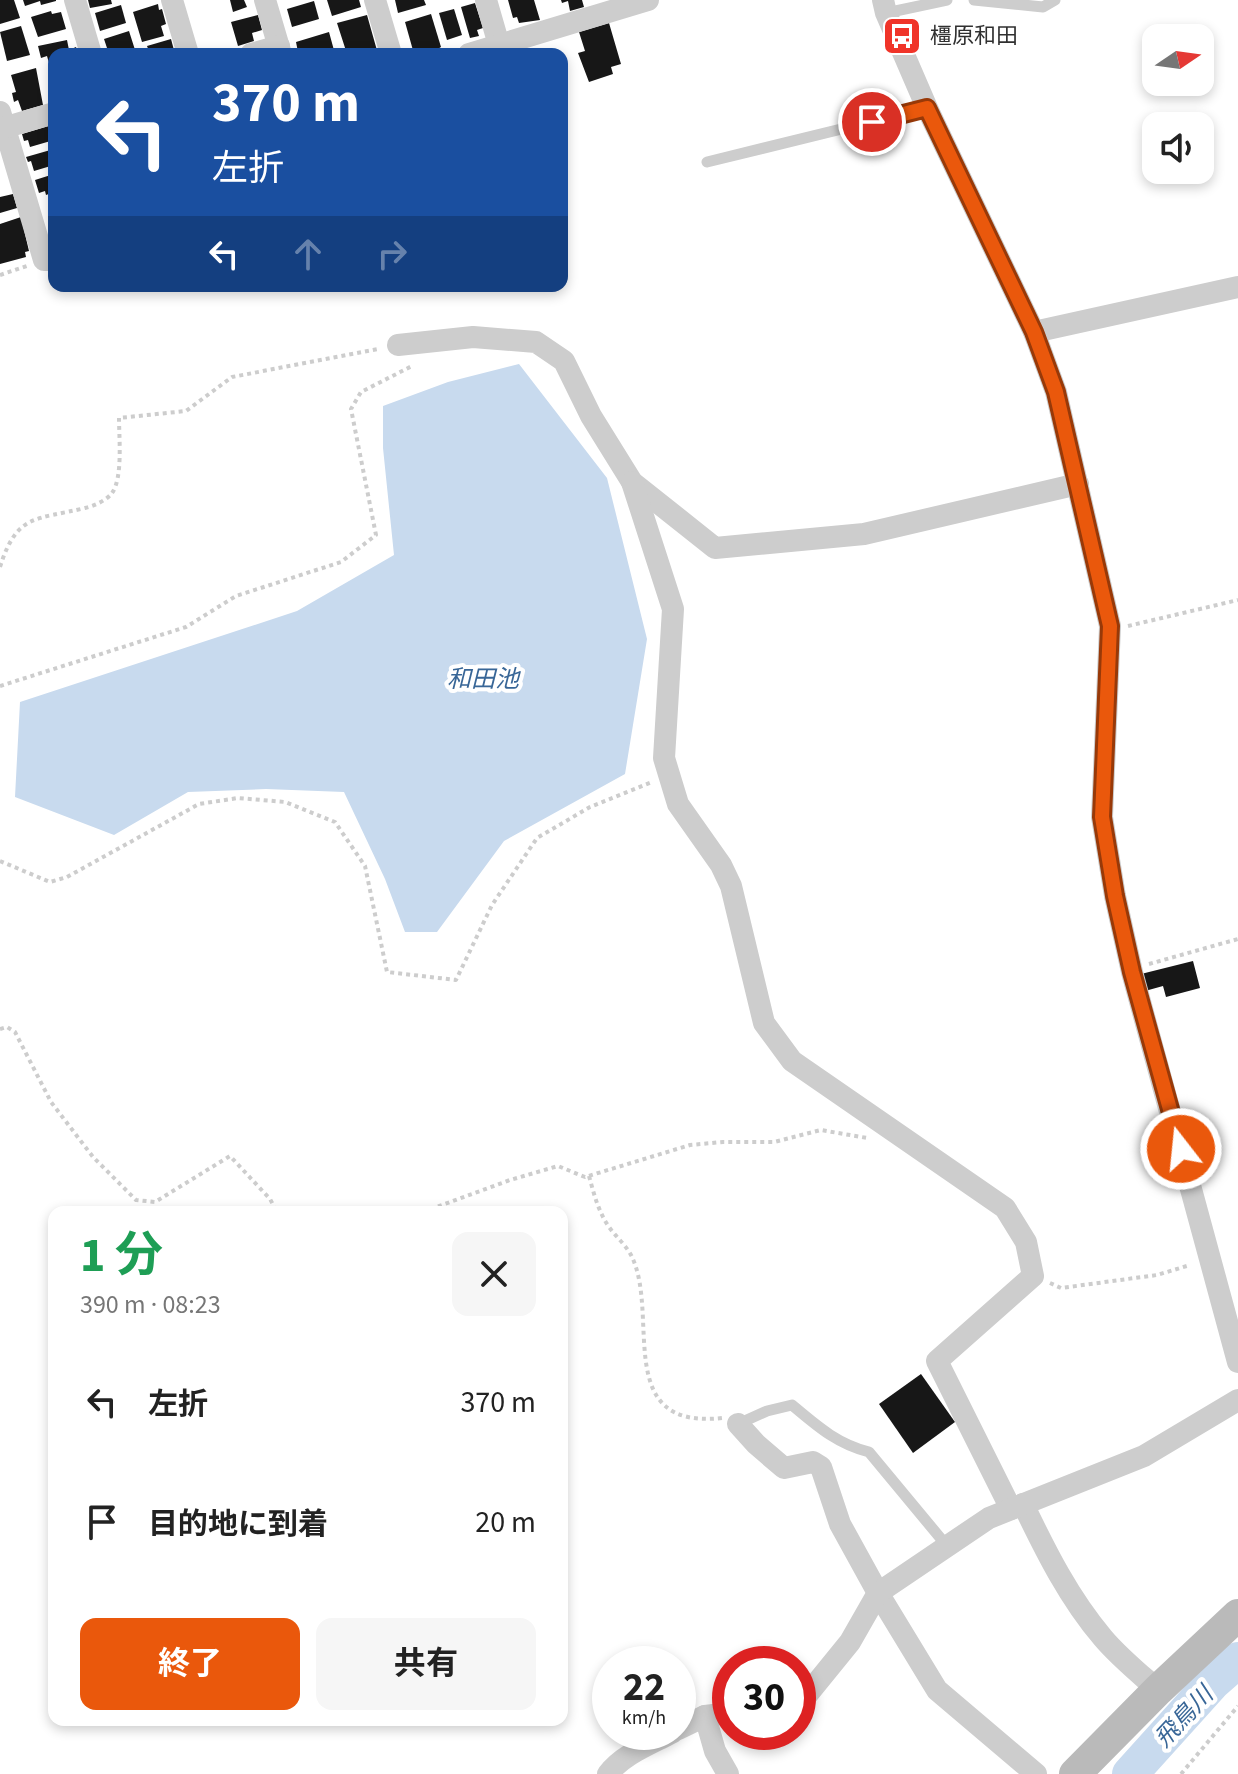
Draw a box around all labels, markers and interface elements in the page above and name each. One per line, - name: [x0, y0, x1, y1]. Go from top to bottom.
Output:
- bus stop icon: 橿原和田: [881, 15, 923, 57]
- place label: 橿原和田: [930, 20, 1018, 52]
- north arrow: [1142, 24, 1214, 96]
- map controls: [1142, 24, 1214, 184]
- text: 370 m: [212, 64, 360, 143]
- icon: left: [80, 80, 184, 184]
- pin: [838, 88, 906, 156]
- icon: arrive: [850, 100, 894, 144]
- button: sound: [1142, 112, 1214, 184]
- text: 左折: [212, 143, 284, 194]
- icon: left: [202, 232, 246, 276]
- icon: ahead: [286, 232, 330, 276]
- icon: right: [370, 232, 414, 276]
- water label: 和田池: [447, 662, 521, 697]
- position arrow: [1139, 1107, 1223, 1191]
- text: 1 分: [80, 1222, 163, 1290]
- button: close: [452, 1232, 536, 1316]
- text: 390 m · 08:23: [80, 1286, 221, 1323]
- icon: left: [80, 1380, 124, 1424]
- text: 370 m: [460, 1381, 536, 1424]
- text: 左折: [148, 1383, 208, 1426]
- icon: arrive: [80, 1500, 124, 1544]
- text: 20 m: [475, 1501, 536, 1544]
- text: 目的地に到着: [148, 1503, 328, 1546]
- button: 終了: [80, 1618, 300, 1710]
- button: 共有: [316, 1618, 536, 1710]
- speed limit sign: 30: [712, 1646, 816, 1750]
- text: 22: [623, 1659, 665, 1716]
- water label: 飛鳥川: [1147, 1677, 1223, 1755]
- text: km/h: [622, 1704, 666, 1732]

